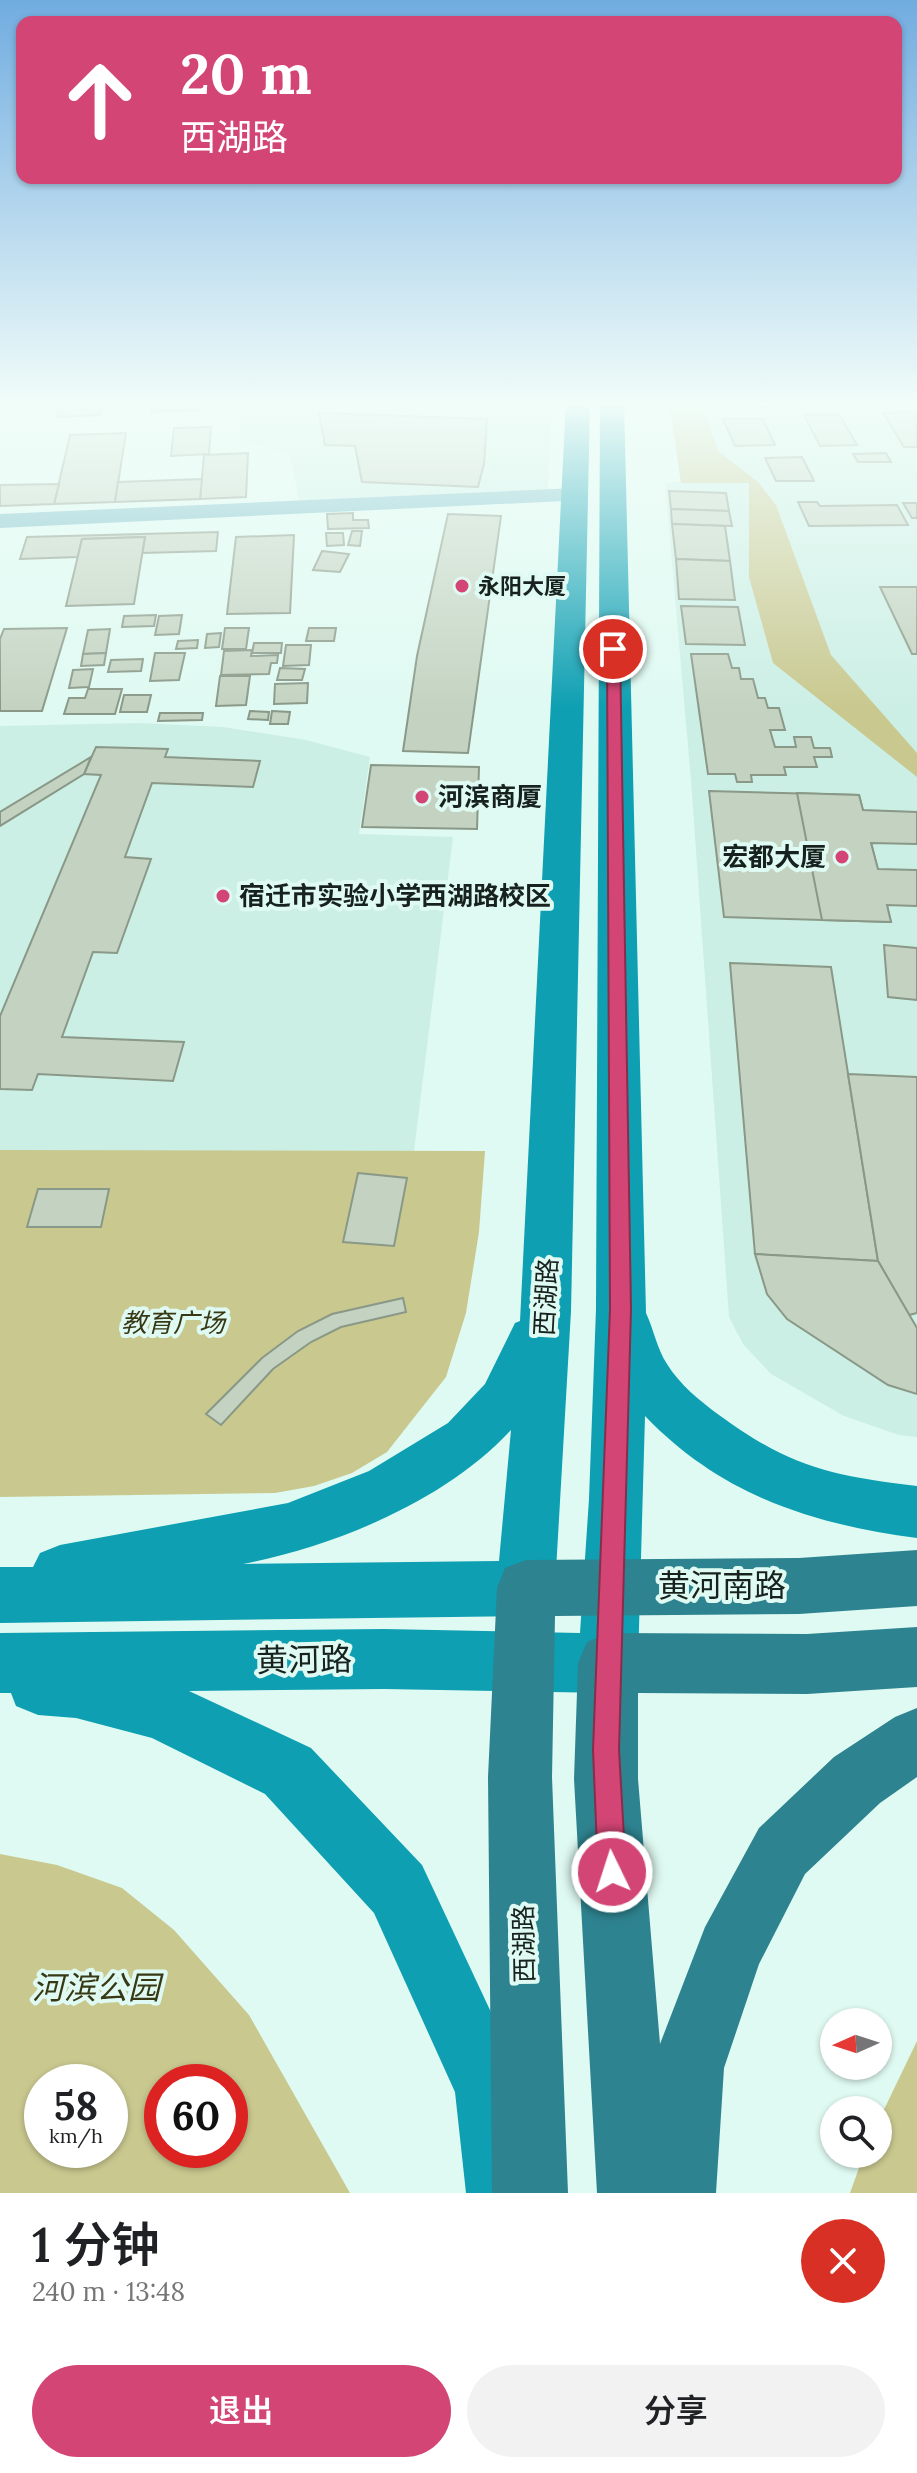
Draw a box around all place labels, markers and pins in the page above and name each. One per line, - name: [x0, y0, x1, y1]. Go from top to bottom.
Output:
- place label: 永阳大厦: [478, 572, 566, 600]
- marker: 永阳大厦: [453, 577, 471, 595]
- pin: [579, 615, 647, 683]
- place label: 河滨商厦: [438, 780, 542, 813]
- marker: 河滨商厦: [413, 788, 431, 806]
- place label: 宏都大厦: [722, 840, 826, 873]
- marker: 宏都大厦: [833, 848, 851, 866]
- place label: 宿迁市实验小学西湖路校区: [239, 879, 551, 912]
- marker: 宿迁市实验小学西湖路校区: [214, 887, 232, 905]

